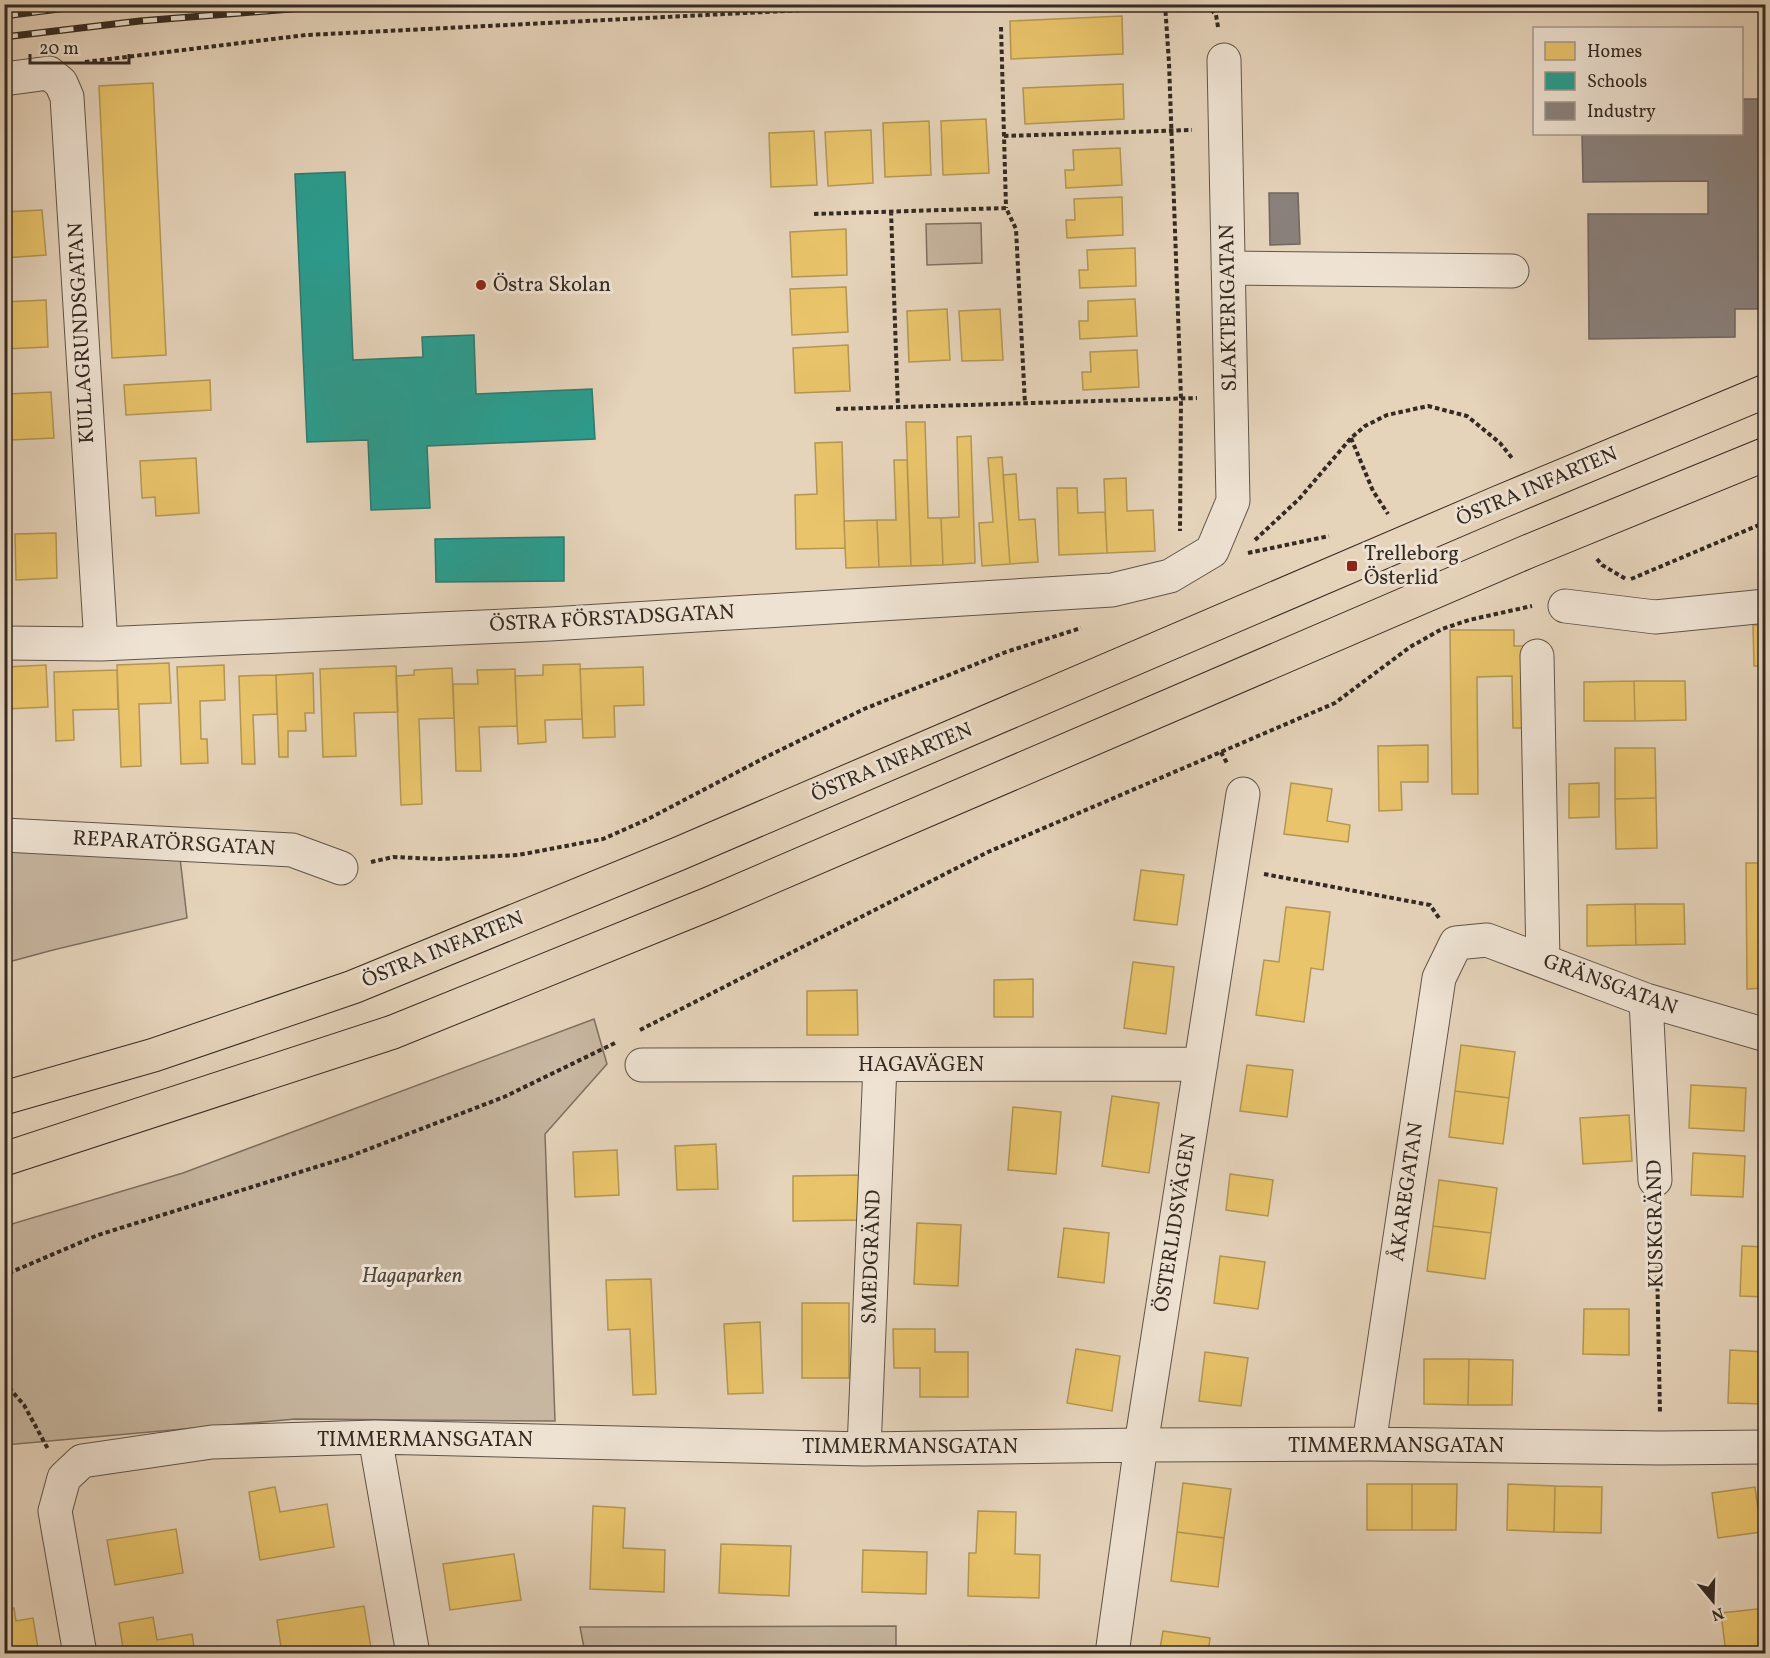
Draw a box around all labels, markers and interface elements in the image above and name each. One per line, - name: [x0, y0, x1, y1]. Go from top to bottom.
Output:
- scale bar: [30, 27, 129, 65]
- legend: [1533, 27, 1743, 135]
- text: 20 m: [39, 37, 79, 62]
- text: Homes: [1587, 40, 1642, 65]
- text: Schools: [1587, 70, 1647, 95]
- text: Industry: [1587, 100, 1656, 125]
- street label: KULLAGRUNDSGATAN: [62, 222, 102, 444]
- street label: SLAKTERIGATAN: [1213, 224, 1245, 392]
- place label: Östra Skolan: [493, 271, 611, 300]
- marker: Östra Skolan: [474, 278, 488, 292]
- street label: ÖSTRA INFARTEN: [1452, 440, 1622, 534]
- place label: Trelleborg Österlid: [1364, 540, 1459, 593]
- marker: Trelleborg Österlid: [1345, 559, 1359, 573]
- street label: ÖSTRA FÖRSTADSGATAN: [489, 598, 735, 640]
- street label: ÖSTRA INFARTEN: [807, 716, 977, 810]
- street label: REPARATÖRSGATAN: [72, 824, 276, 864]
- street label: ÖSTRA INFARTEN: [358, 904, 528, 996]
- street label: GRÄNSGATAN: [1539, 947, 1681, 1023]
- street label: HAGAVÄGEN: [858, 1051, 984, 1080]
- street label: ÅKAREGATAN: [1383, 1121, 1431, 1263]
- street label: ÖSTERLIDSVÄGEN: [1148, 1132, 1204, 1314]
- street label: KUSKGRÄND: [1640, 1160, 1672, 1288]
- street label: SMEDGRÄND: [855, 1189, 889, 1325]
- park label: Hagaparken: [362, 1262, 462, 1291]
- street label: TIMMERMANSGATAN: [317, 1426, 533, 1455]
- street label: TIMMERMANSGATAN: [1288, 1432, 1504, 1461]
- street label: TIMMERMANSGATAN: [802, 1433, 1018, 1462]
- north arrow: [1683, 1571, 1743, 1631]
- text: N: [1708, 1601, 1726, 1626]

